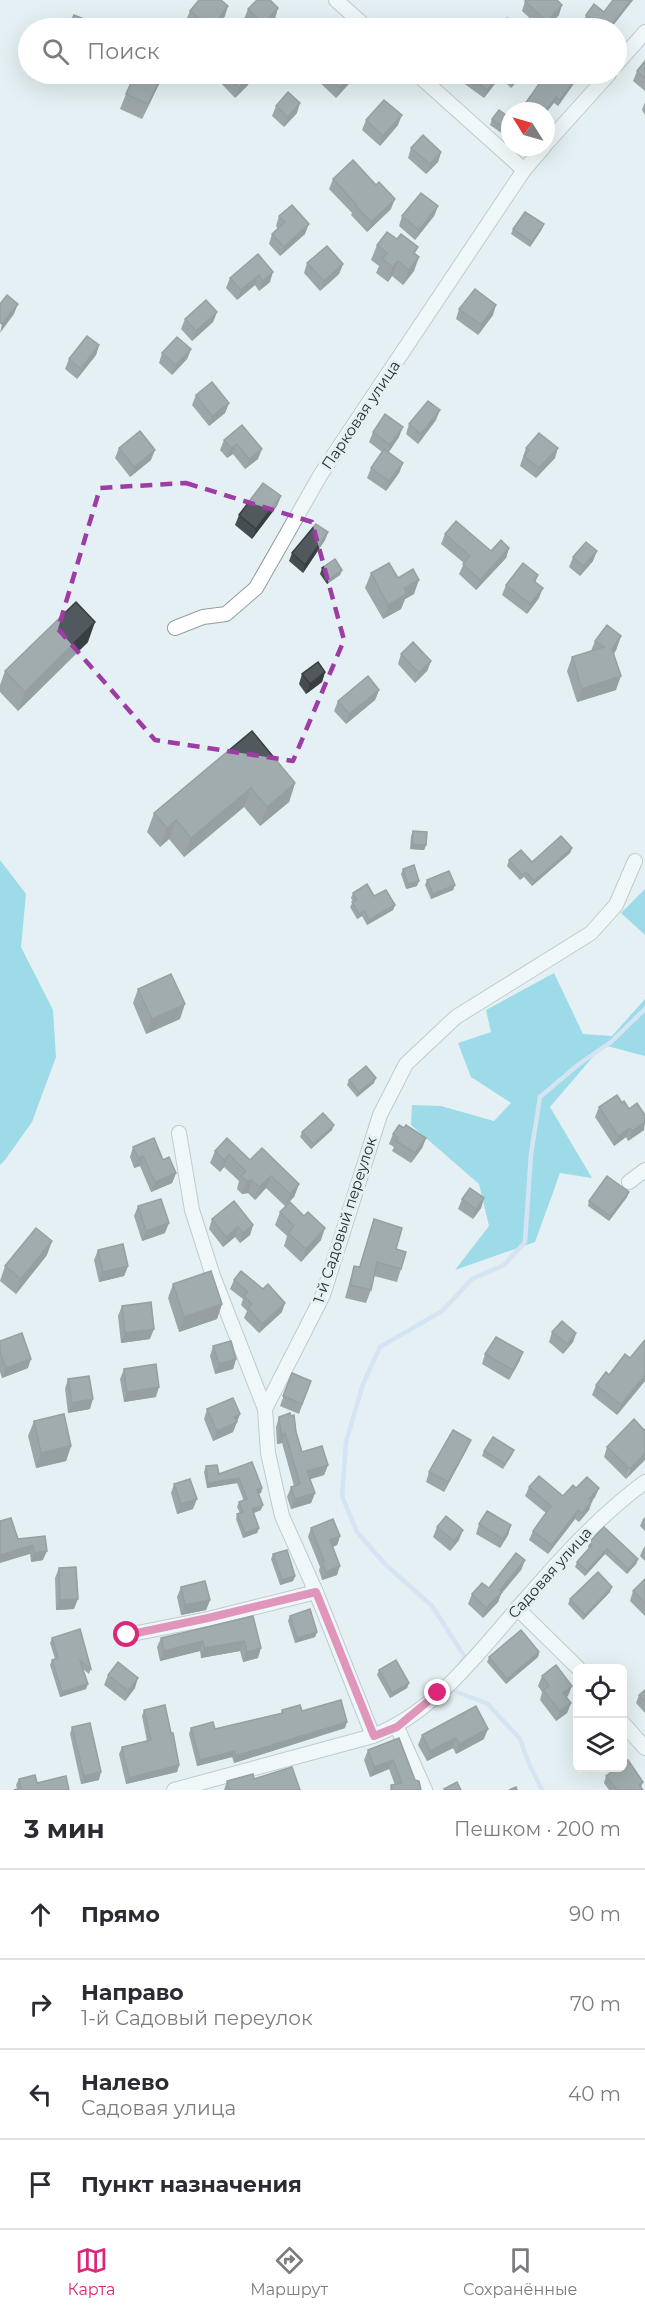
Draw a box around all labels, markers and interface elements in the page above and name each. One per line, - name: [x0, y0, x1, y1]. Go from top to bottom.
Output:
- search box: [18, 18, 627, 84]
- icon: search: [39, 35, 72, 68]
- text: Поиск: [87, 38, 159, 65]
- north arrow: [501, 102, 555, 156]
- street label: Парковая улица: [317, 357, 404, 473]
- street label: 1-й Садовый переулок: [309, 1134, 380, 1305]
- street label: Садовая улица: [504, 1523, 596, 1622]
- route start: [113, 1621, 139, 1647]
- map controls: [573, 1664, 627, 1772]
- button: locate: [573, 1664, 627, 1718]
- route end: [424, 1679, 450, 1705]
- button: layers: [573, 1718, 627, 1772]
- text: 3 мин: [24, 1813, 104, 1845]
- text: Пешком · 200 m: [454, 1817, 621, 1841]
- icon: ahead: [24, 1898, 57, 1931]
- text: Прямо: [81, 1901, 160, 1928]
- text: 90 m: [569, 1902, 621, 1926]
- text: Направо: [81, 1979, 184, 2006]
- icon: right: [24, 1988, 57, 2021]
- text: 70 m: [570, 1992, 621, 2016]
- text: 1-й Садовый переулок: [81, 2006, 313, 2030]
- text: Налево: [81, 2069, 169, 2096]
- icon: left: [24, 2078, 57, 2111]
- text: 40 m: [568, 2082, 621, 2106]
- text: Садовая улица: [81, 2096, 236, 2120]
- icon: arrive: [24, 2168, 57, 2201]
- text: Пункт назначения: [81, 2171, 302, 2198]
- tab: Карта: [67, 2244, 115, 2299]
- tab: Маршрут: [250, 2244, 328, 2299]
- tab: Сохранённые: [463, 2244, 577, 2299]

